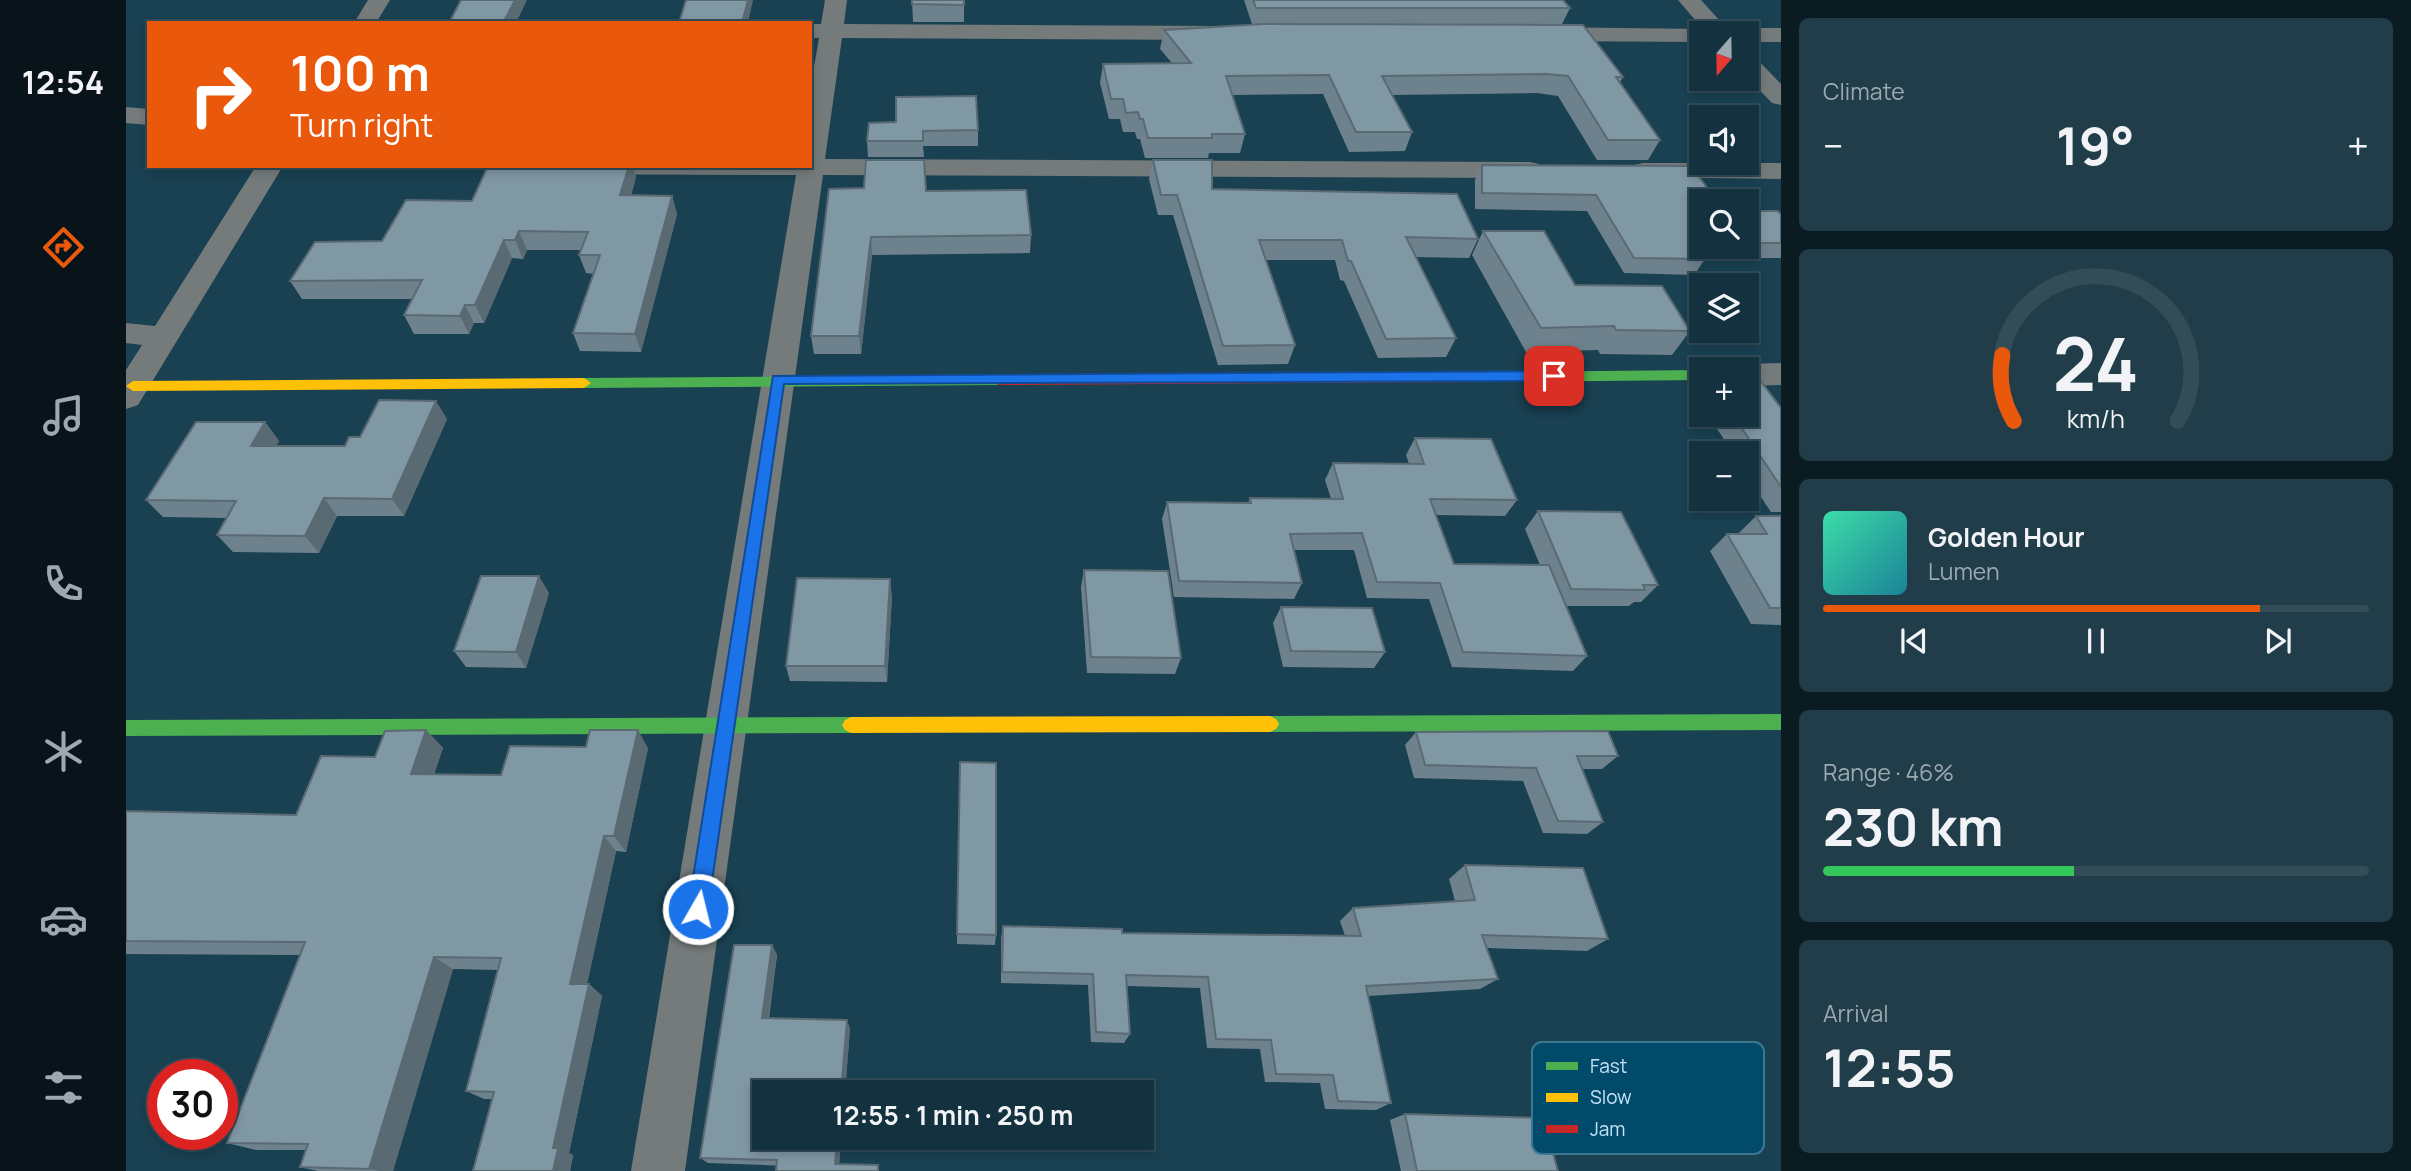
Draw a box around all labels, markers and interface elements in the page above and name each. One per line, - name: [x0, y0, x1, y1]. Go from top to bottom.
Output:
- north arrow: [1689, 21, 1759, 91]
- map controls: [1689, 21, 1759, 511]
- text: 100 m: [290, 39, 430, 106]
- icon: right: [175, 49, 266, 140]
- text: 12:54: [22, 60, 104, 104]
- text: Climate: [1823, 75, 1905, 107]
- text: Turn right: [290, 103, 433, 147]
- button: sound: [1689, 105, 1759, 175]
- text: 19°: [2056, 110, 2135, 181]
- text: −: [1823, 119, 1844, 171]
- text: +: [2347, 119, 2369, 171]
- button: search: [1689, 189, 1759, 259]
- icon: directions: [39, 223, 88, 272]
- button: layers: [1689, 273, 1759, 343]
- text: 24: [2053, 313, 2139, 413]
- pin: [1524, 346, 1584, 406]
- icon: arrive: [1535, 357, 1573, 395]
- button: +: [1689, 357, 1759, 427]
- icon: music: [39, 391, 88, 440]
- text: km/h: [2067, 401, 2125, 436]
- button: −: [1689, 441, 1759, 511]
- text: Golden Hour: [1928, 519, 2085, 555]
- text: Lumen: [1928, 555, 2000, 587]
- icon: phone: [39, 559, 88, 608]
- icon: previous: [1895, 622, 1933, 660]
- icon: pause: [2077, 622, 2115, 660]
- icon: next: [2259, 622, 2297, 660]
- icon: climate: [39, 727, 88, 776]
- text: Range · 46%: [1823, 756, 1954, 788]
- text: 230 km: [1823, 791, 2004, 862]
- position arrow: [661, 872, 735, 946]
- icon: car: [39, 895, 88, 944]
- text: Arrival: [1823, 997, 1889, 1029]
- text: 12:55: [1823, 1032, 1956, 1103]
- legend: [1532, 1042, 1764, 1154]
- text: Fast: [1590, 1053, 1627, 1079]
- speed limit sign: 30: [147, 1059, 238, 1150]
- icon: filters: [39, 1063, 88, 1112]
- text: Slow: [1590, 1084, 1632, 1110]
- text: 12:55 · 1 min · 250 m: [833, 1097, 1073, 1133]
- text: Jam: [1590, 1116, 1625, 1142]

